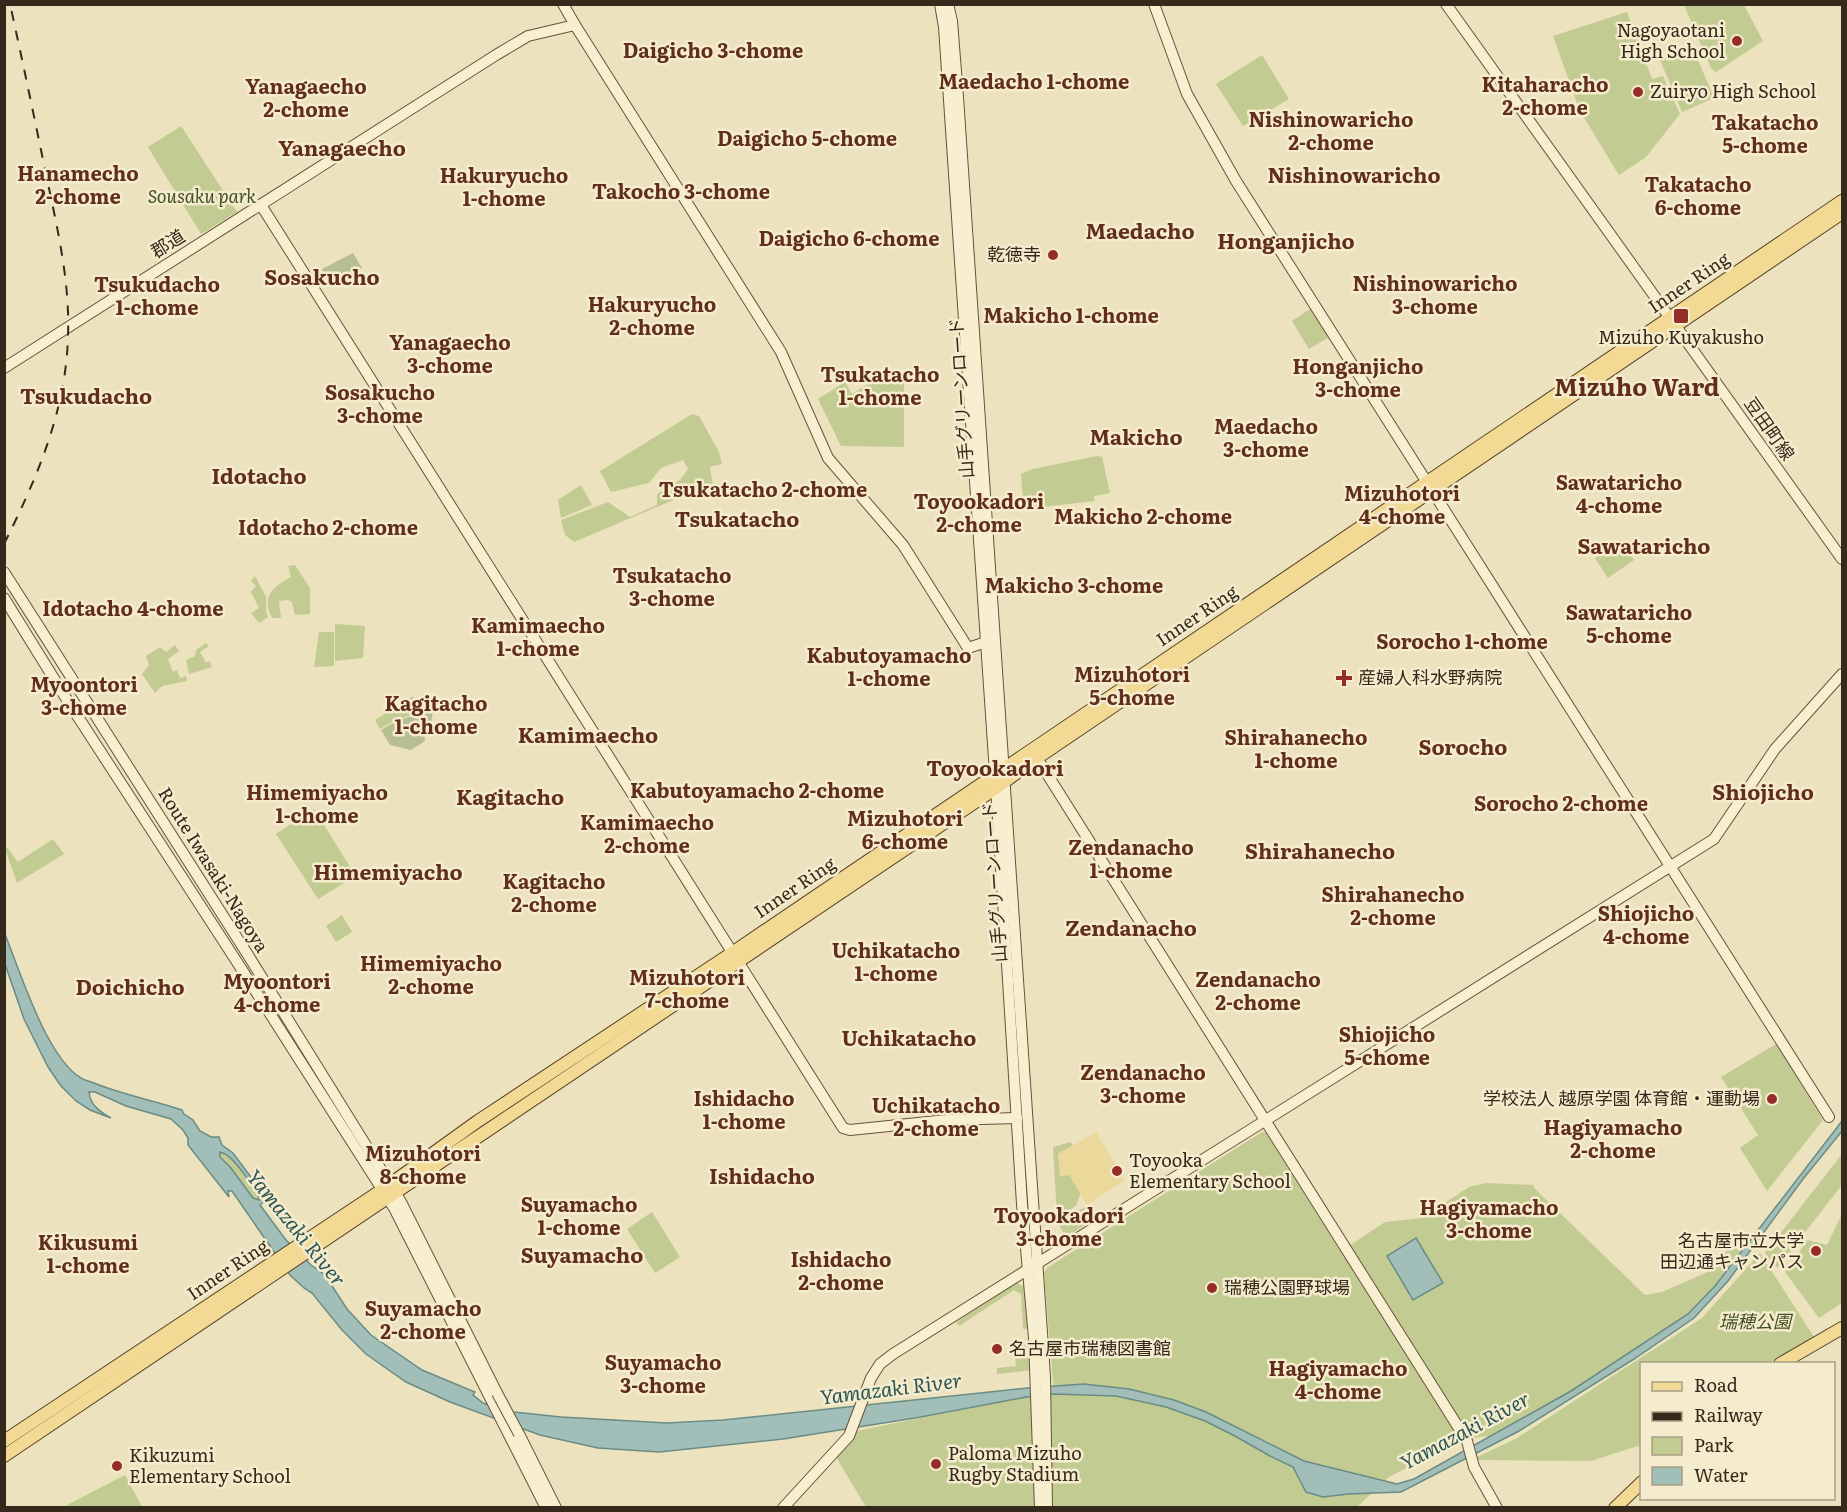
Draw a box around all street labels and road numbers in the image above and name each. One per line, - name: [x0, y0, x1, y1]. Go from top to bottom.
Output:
- street label: 郡道: [145, 222, 190, 264]
- street label: Inner Ring: [1642, 244, 1735, 319]
- street label: 山手グリーンロード: [941, 317, 980, 479]
- street label: 豆田町線: [1739, 391, 1802, 465]
- street label: Inner Ring: [1150, 577, 1243, 652]
- street label: Route Iwasaki-Nagoya: [152, 781, 276, 957]
- street label: 山手グリーンロード: [974, 801, 1013, 963]
- street label: Inner Ring: [748, 849, 841, 924]
- street label: Inner Ring: [181, 1231, 274, 1306]

